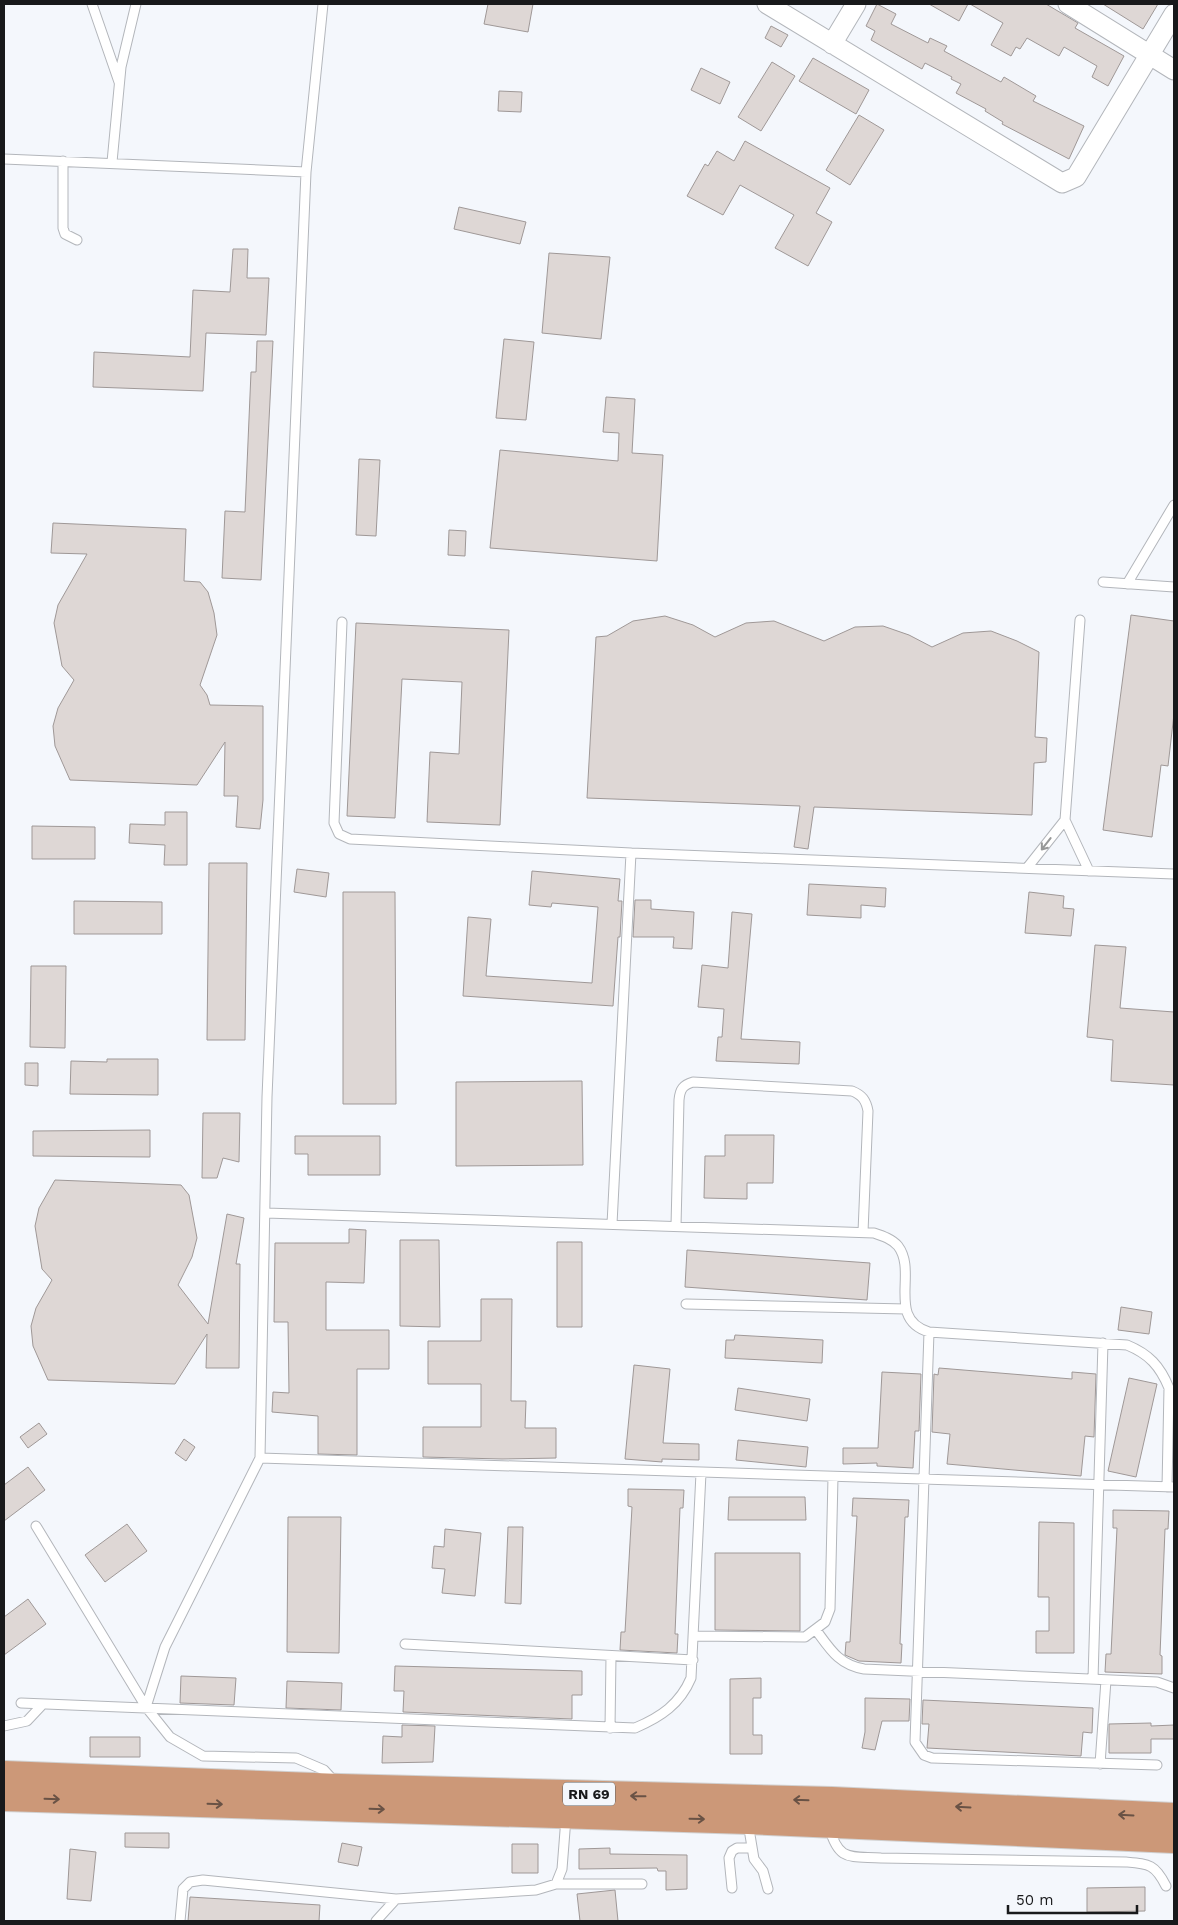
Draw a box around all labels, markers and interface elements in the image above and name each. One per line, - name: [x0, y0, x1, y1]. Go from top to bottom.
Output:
- one-way arrow: [1041, 837, 1051, 851]
- road number: RN 69: [563, 1782, 615, 1806]
- one-way arrow: [631, 1791, 647, 1800]
- one-way arrow: [44, 1794, 60, 1804]
- one-way arrow: [793, 1796, 809, 1805]
- one-way arrow: [206, 1799, 223, 1809]
- one-way arrow: [955, 1803, 971, 1812]
- one-way arrow: [369, 1804, 385, 1814]
- one-way arrow: [1118, 1811, 1134, 1820]
- one-way arrow: [689, 1815, 705, 1824]
- scale bar: [1008, 1882, 1137, 1914]
- text: 50 m: [1016, 1891, 1053, 1909]

